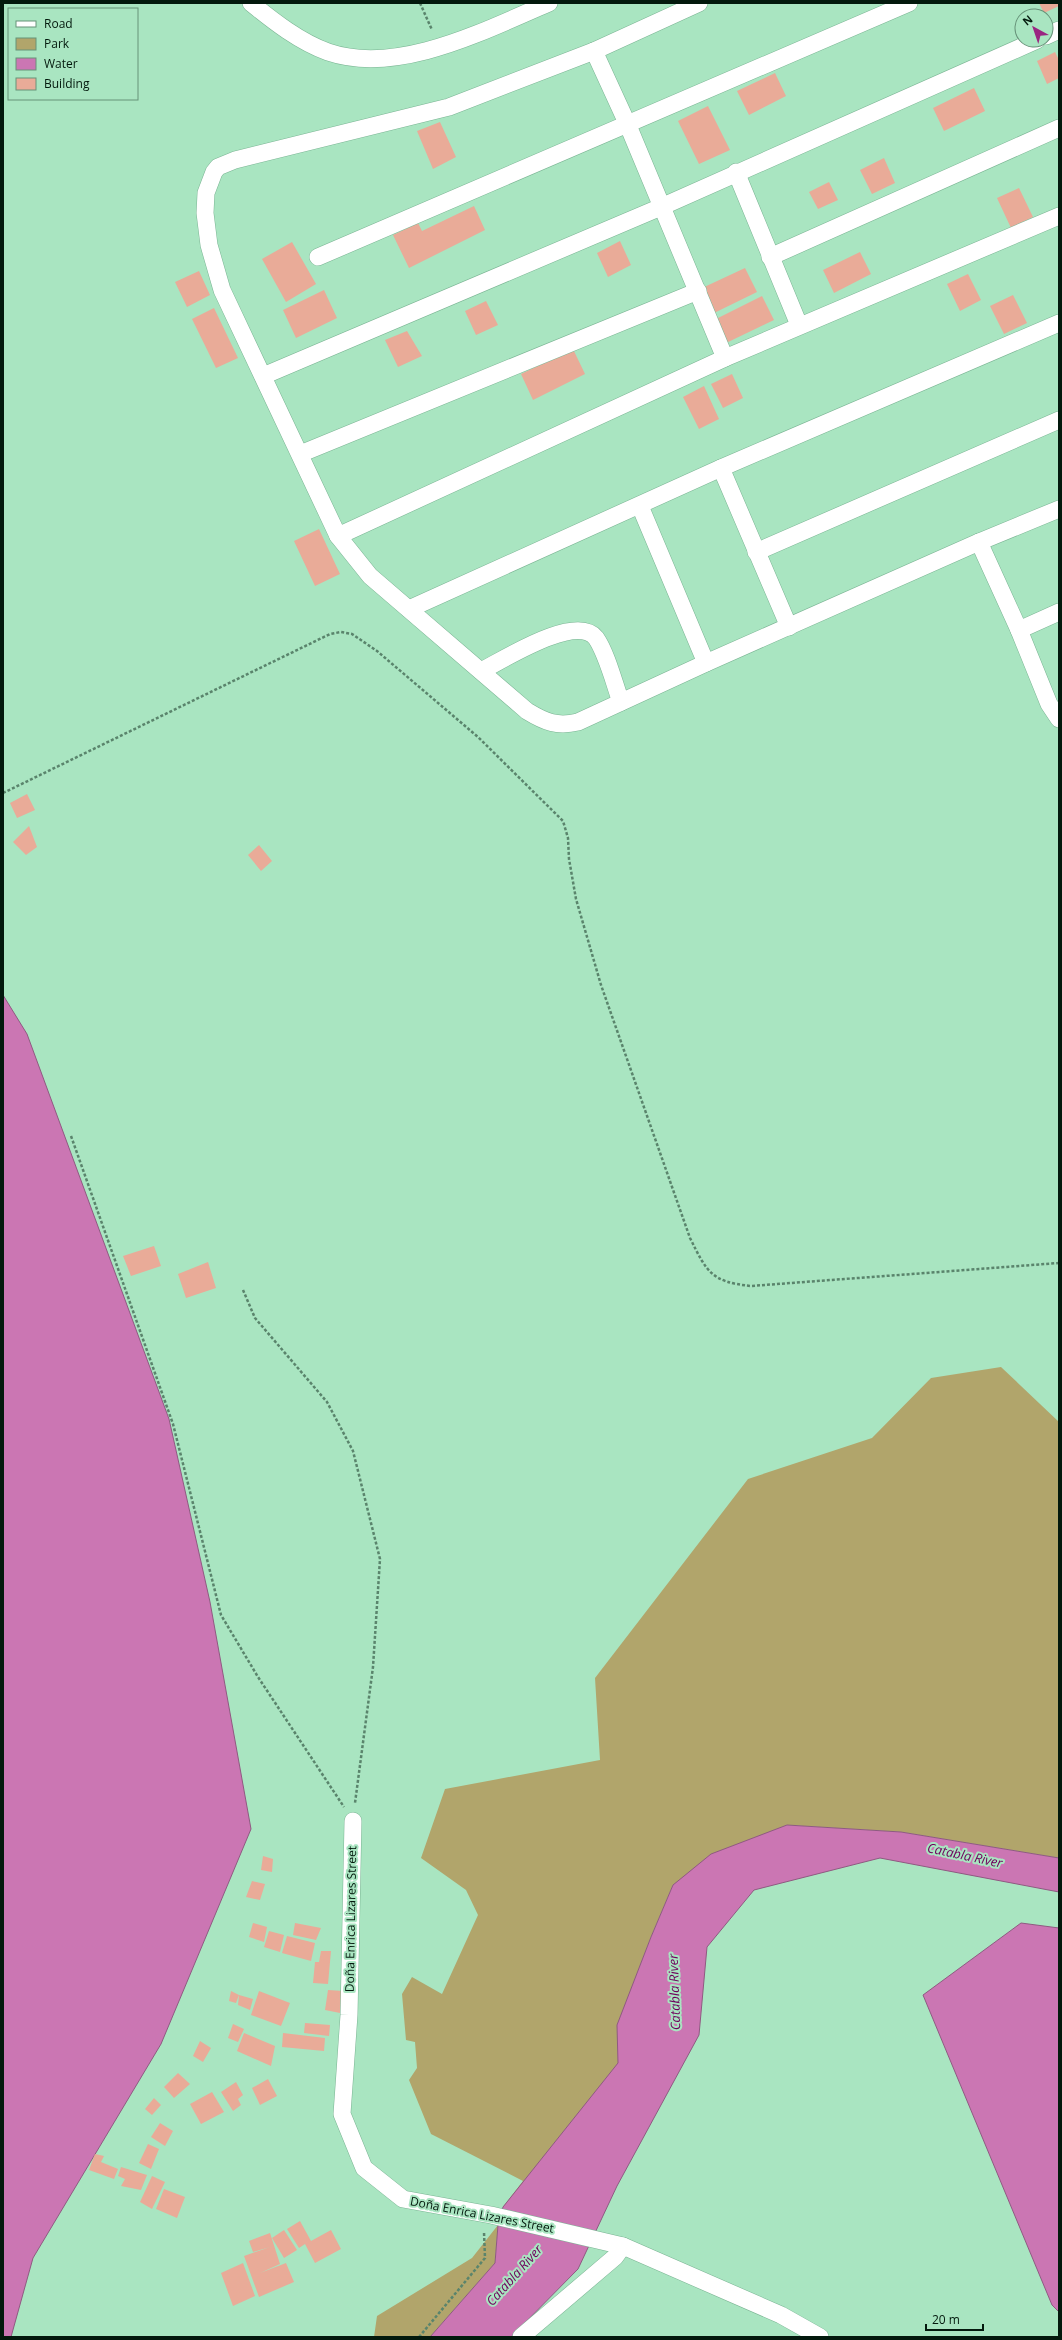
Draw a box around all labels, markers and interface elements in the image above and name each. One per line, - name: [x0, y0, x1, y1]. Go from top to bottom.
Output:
- legend: [8, 8, 138, 100]
- north arrow: [1014, 8, 1054, 48]
- text: N: [1019, 11, 1036, 29]
- text: Road: [44, 15, 73, 32]
- text: Park: [44, 35, 70, 52]
- text: Water: [44, 55, 78, 72]
- text: Building: [44, 75, 90, 92]
- water label: Catabla River: [926, 1838, 1005, 1872]
- street label: Doña Enrica Lizares Street: [341, 1846, 360, 1992]
- water label: Catabla River: [664, 1953, 684, 2031]
- street label: Doña Enrica Lizares Street: [409, 2192, 555, 2237]
- water label: Catabla River: [482, 2240, 547, 2309]
- scale bar: [926, 2306, 983, 2332]
- text: 20 m: [932, 2311, 960, 2328]

